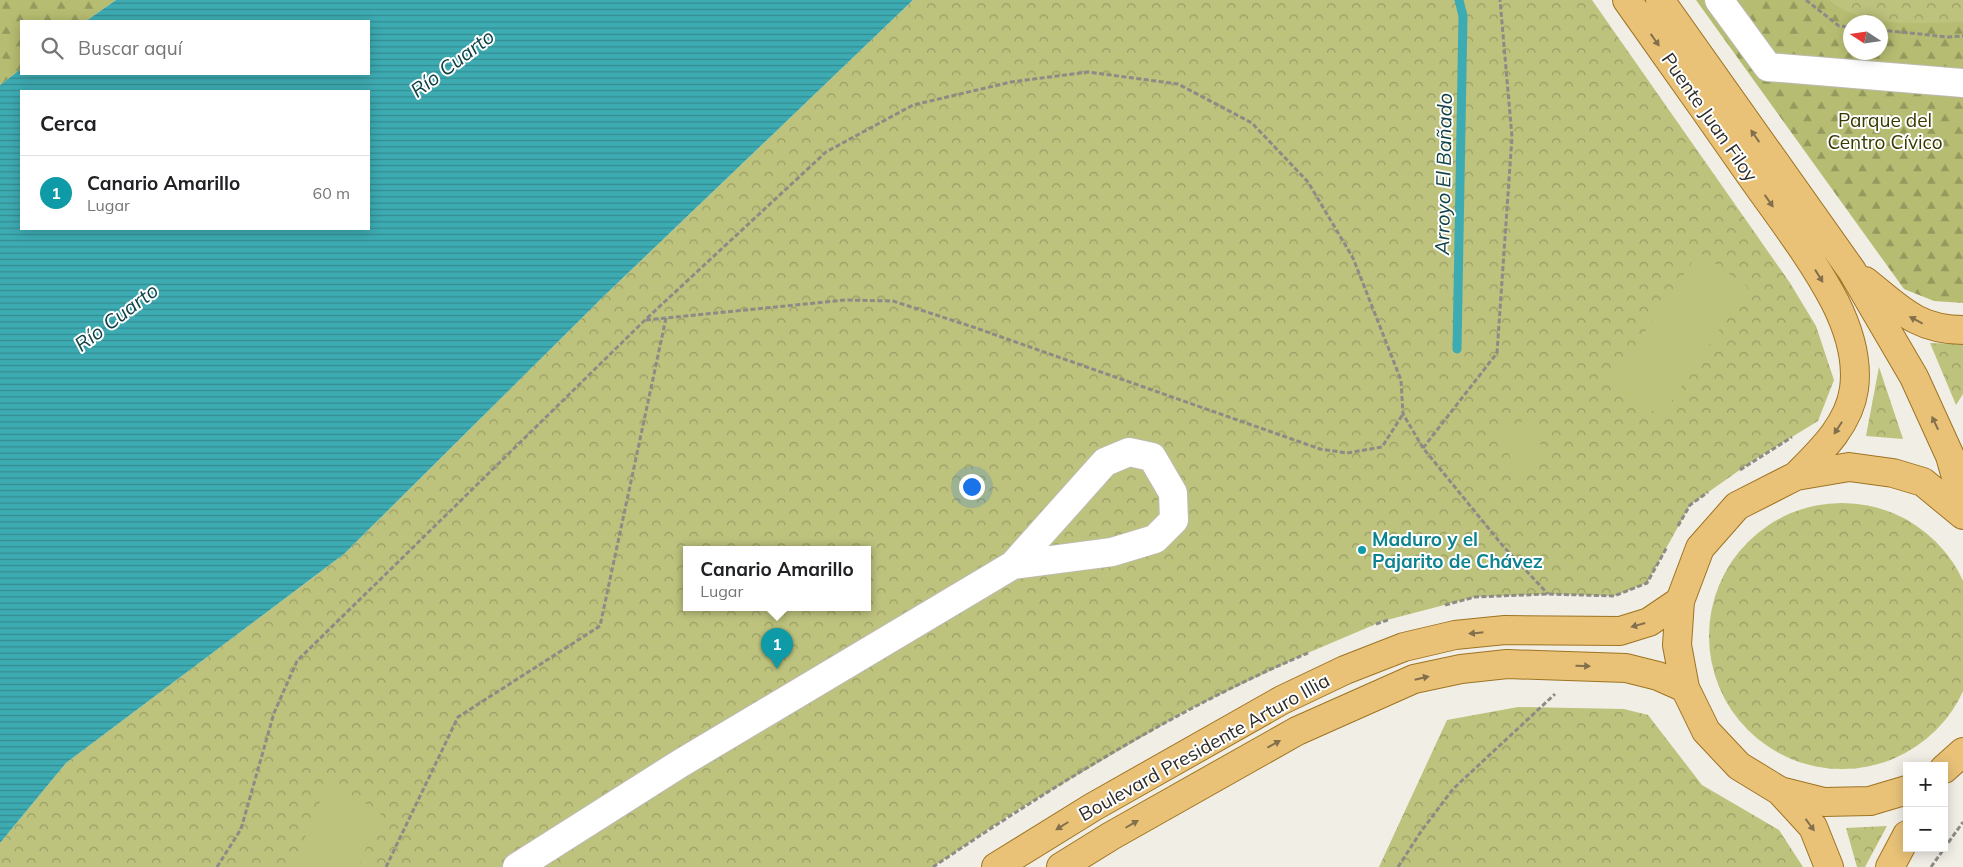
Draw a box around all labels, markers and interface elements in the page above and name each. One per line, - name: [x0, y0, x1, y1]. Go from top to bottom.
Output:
- north arrow: [1843, 15, 1888, 60]
- search box: [20, 20, 370, 75]
- water label: Río Cuarto: [405, 23, 499, 103]
- one-way arrow: [1650, 33, 1660, 47]
- icon: search: [38, 34, 66, 62]
- text: Buscar aquí: [78, 36, 182, 60]
- street label: Puente Juan Filoy: [1657, 48, 1763, 186]
- water label: Arroyo El Bañado: [1429, 93, 1457, 256]
- park label: Parque del Centro Cívico: [1827, 108, 1943, 154]
- text: Cerca: [40, 110, 97, 136]
- one-way arrow: [1750, 129, 1760, 142]
- text: Canario Amarillo: [87, 171, 240, 195]
- text: 1: [51, 183, 61, 203]
- text: 60 m: [313, 183, 350, 203]
- one-way arrow: [1764, 194, 1774, 208]
- text: Lugar: [87, 195, 130, 215]
- one-way arrow: [1814, 270, 1823, 283]
- water label: Río Cuarto: [69, 277, 163, 357]
- one-way arrow: [1909, 316, 1924, 324]
- one-way arrow: [1931, 416, 1939, 430]
- one-way arrow: [1833, 421, 1843, 434]
- your location: [959, 474, 985, 500]
- place label: Maduro y el Pajarito de Chávez: [1372, 527, 1543, 573]
- marker: Maduro y el Pajarito de Chávez: [1356, 544, 1368, 556]
- popup: [683, 546, 871, 611]
- text: Canario Amarillo: [700, 557, 854, 581]
- text: Lugar: [700, 581, 743, 601]
- one-way arrow: [1630, 622, 1645, 630]
- pin: 1: [761, 628, 793, 669]
- one-way arrow: [1468, 629, 1484, 637]
- one-way arrow: [1576, 663, 1592, 671]
- street label: Boulevard Presidente Arturo Illia: [1074, 668, 1334, 826]
- one-way arrow: [1415, 674, 1430, 682]
- one-way arrow: [1267, 739, 1280, 748]
- map controls: [1903, 762, 1948, 852]
- button: +: [1903, 762, 1948, 807]
- button: −: [1903, 807, 1948, 852]
- one-way arrow: [1805, 818, 1815, 832]
- one-way arrow: [1126, 819, 1139, 828]
- one-way arrow: [1056, 821, 1069, 830]

